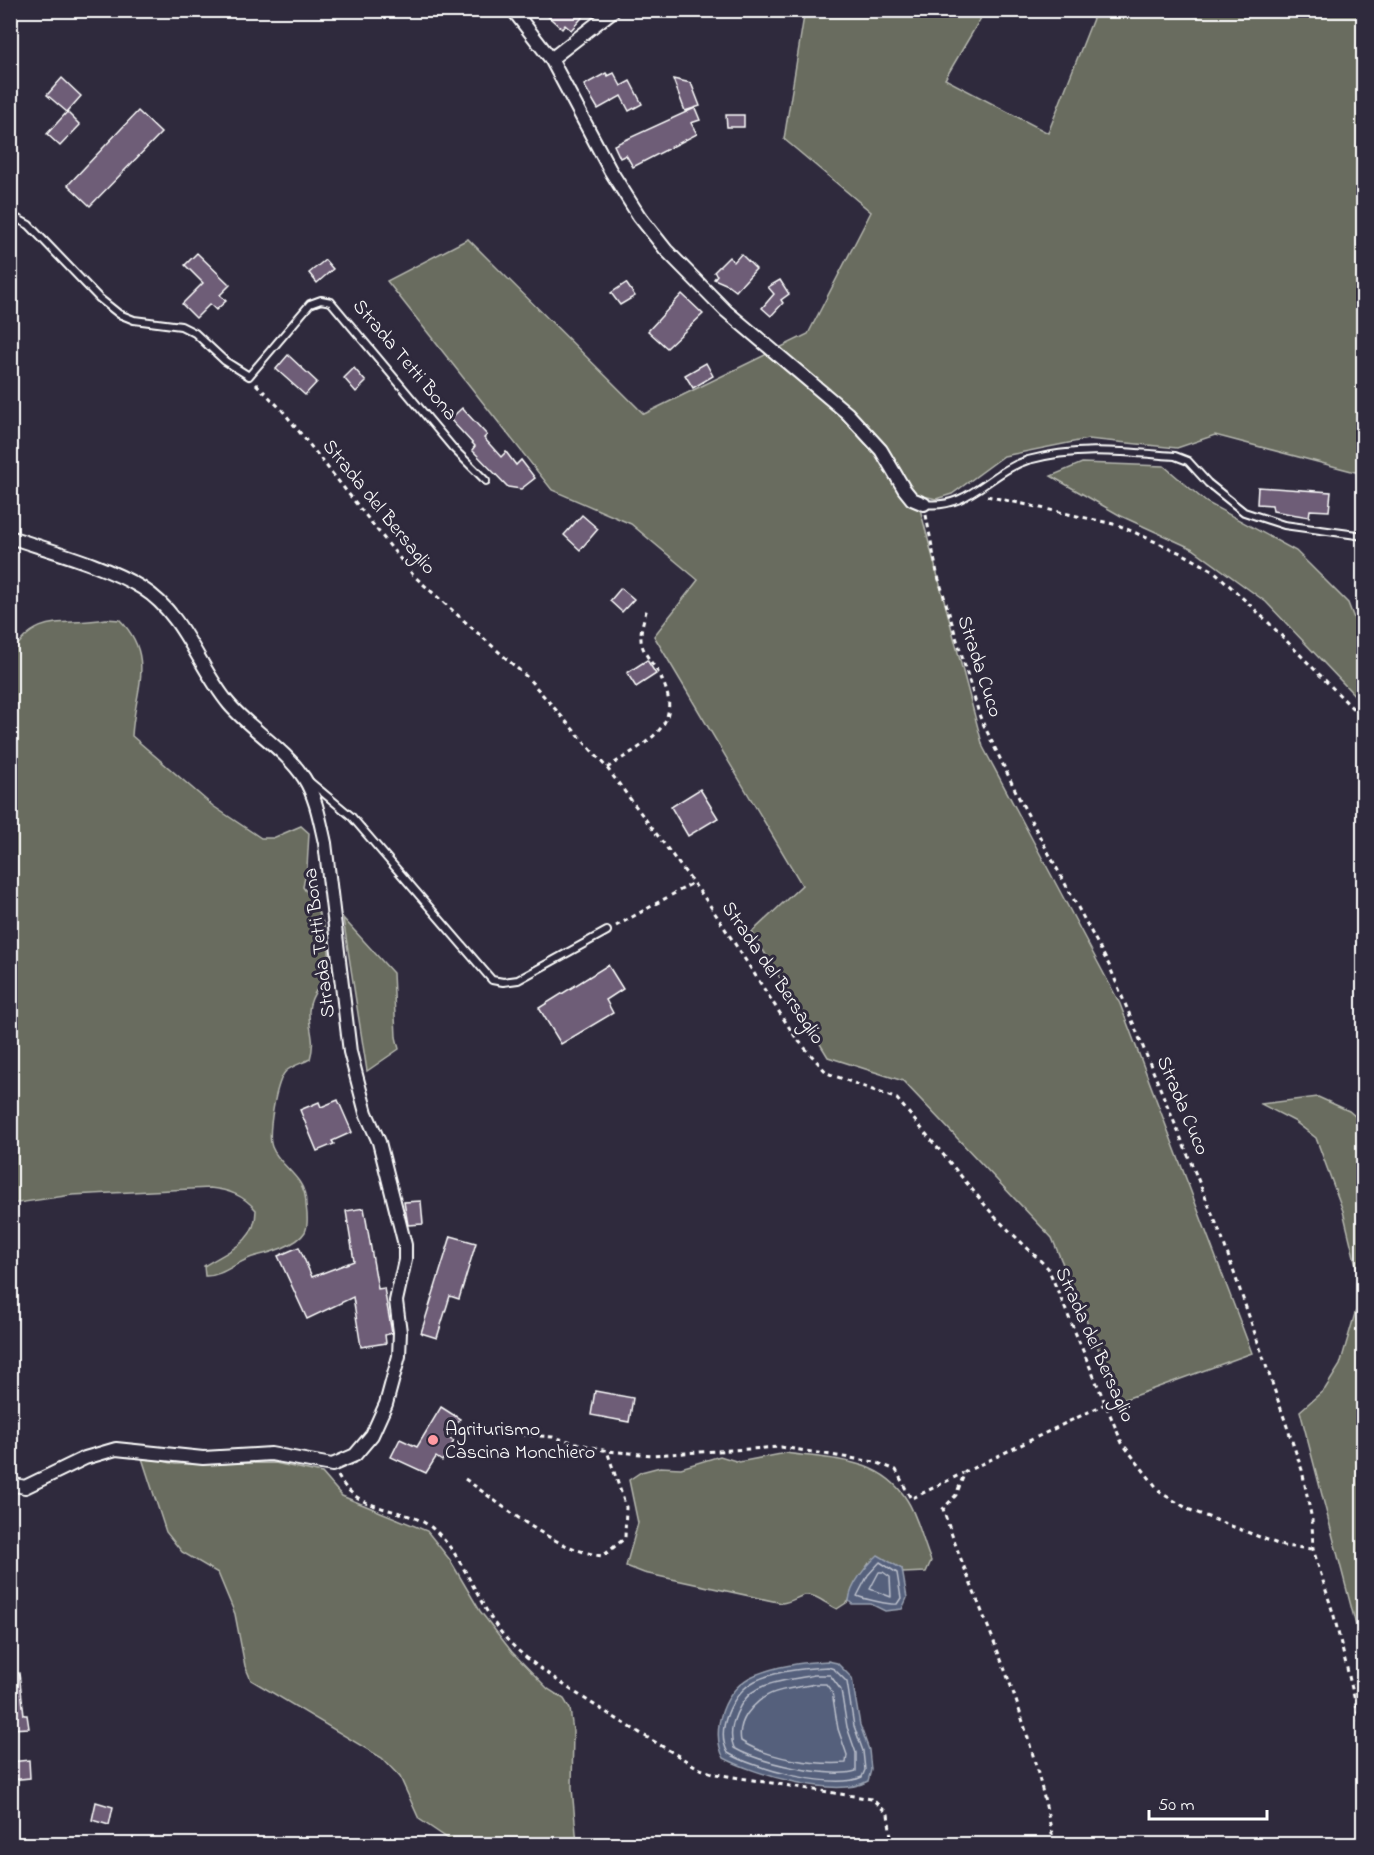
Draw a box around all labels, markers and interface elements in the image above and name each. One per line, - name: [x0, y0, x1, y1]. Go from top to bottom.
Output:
- street label: Strada Tetti Bona: [345, 294, 464, 428]
- street label: Strada del Bersaglio: [313, 433, 442, 582]
- street label: Strada Cuco: [949, 612, 1009, 721]
- street label: Strada Tetti Bona: [297, 866, 344, 1019]
- street label: Strada del Bersaglio: [712, 896, 831, 1051]
- street label: Strada Cuco: [1148, 1052, 1216, 1160]
- street label: Strada del Bersaglio: [1046, 1263, 1141, 1428]
- place label: Agriturismo Cascina Monchiero: [445, 1416, 595, 1468]
- marker: Agriturismo Cascina Monchiero: [426, 1433, 440, 1447]
- scale bar: [1149, 1783, 1268, 1821]
- text: 50 m: [1158, 1793, 1195, 1819]

